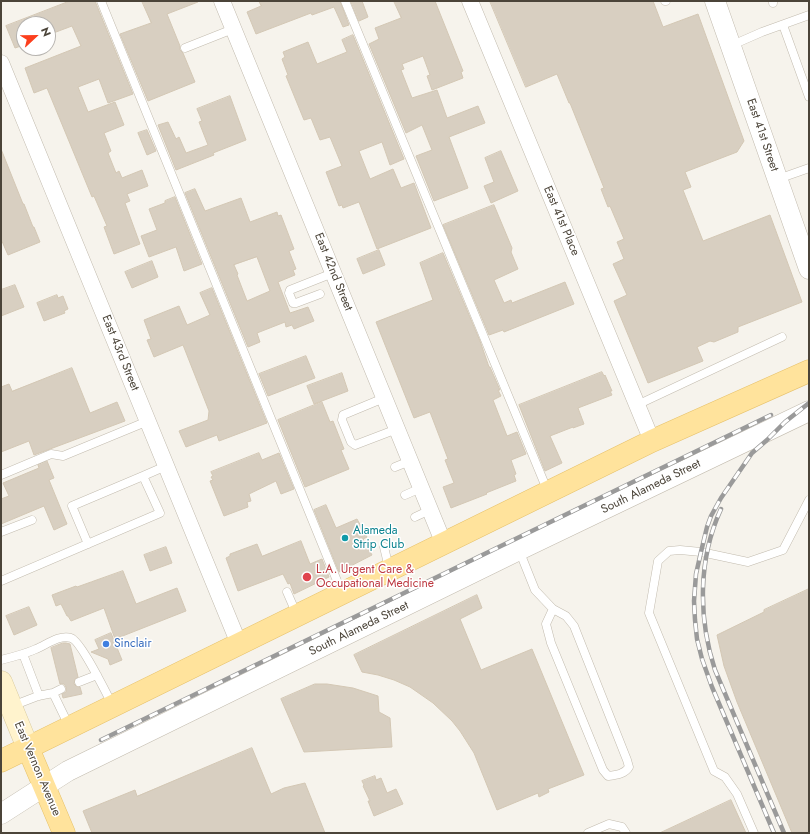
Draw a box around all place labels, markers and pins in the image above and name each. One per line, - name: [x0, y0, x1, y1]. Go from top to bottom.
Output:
- place label: Alameda Strip Club: [353, 524, 404, 552]
- marker: Alameda Strip Club: [340, 533, 350, 543]
- place label: L.A. Urgent Care & Occupational Medicine: [316, 563, 434, 591]
- marker: L.A. Urgent Care & Occupational Medicine: [301, 571, 313, 583]
- place label: Sinclair: [114, 637, 151, 651]
- marker: Sinclair: [101, 639, 111, 649]

